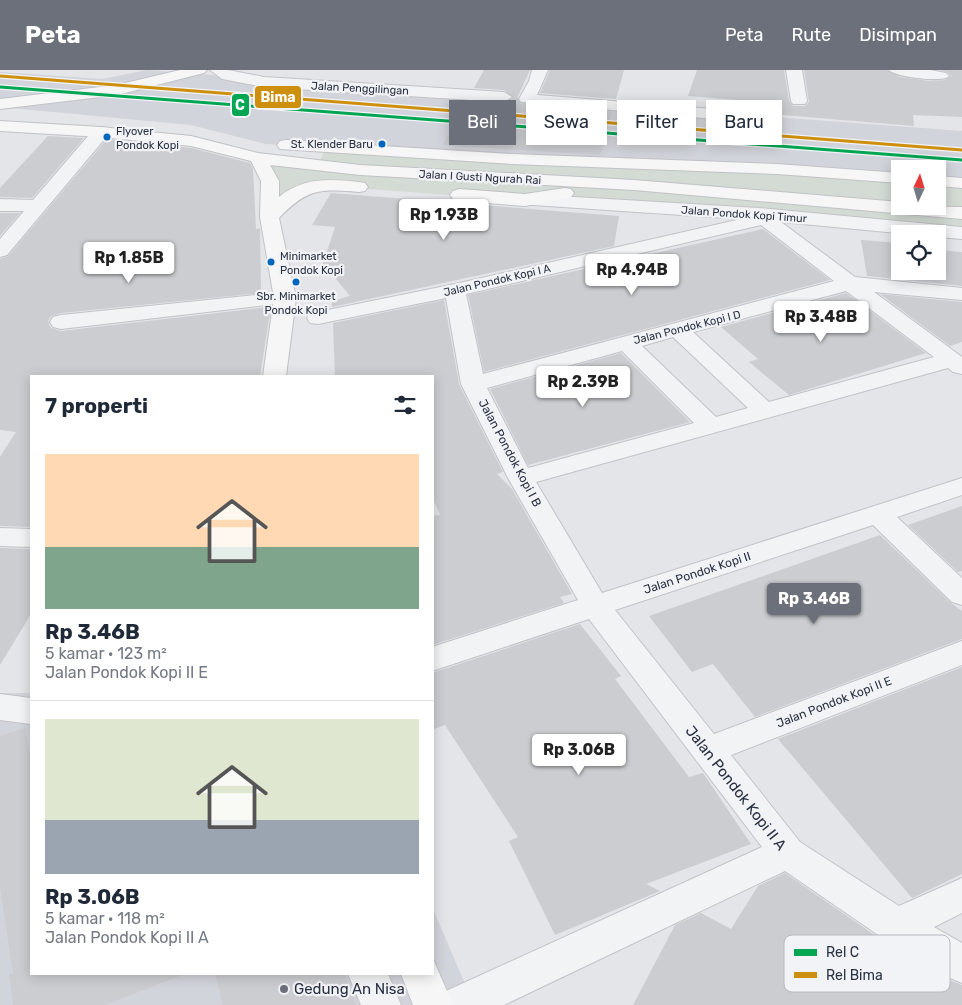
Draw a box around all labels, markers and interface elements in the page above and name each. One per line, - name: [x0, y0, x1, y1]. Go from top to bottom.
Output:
- text: Peta: [25, 21, 81, 49]
- text: Peta: [725, 24, 763, 46]
- text: Rute: [791, 24, 831, 46]
- text: Disimpan: [859, 24, 937, 46]
- street label: Jalan Penggilingan: [311, 79, 409, 98]
- line badge: Bima: [254, 85, 302, 109]
- text: Bima: [261, 89, 295, 106]
- line badge: C: [231, 93, 250, 117]
- text: C: [235, 97, 245, 114]
- chip: Beli: [449, 100, 516, 145]
- chip: Sewa: [526, 100, 607, 145]
- chip: Filter: [617, 100, 696, 145]
- chip: Baru: [706, 100, 782, 145]
- place label: Flyover Pondok Kopi: [116, 125, 179, 152]
- marker: Flyover Pondok Kopi: [102, 132, 112, 142]
- place label: St. Klender Baru: [291, 138, 373, 151]
- marker: St. Klender Baru: [377, 139, 387, 149]
- north arrow: [891, 160, 946, 215]
- map controls: [891, 160, 946, 280]
- street label: Jalan I Gusti Ngurah Rai: [418, 168, 541, 187]
- pin: Rp 1.93B: [392, 198, 496, 241]
- street label: Jalan Pondok Kopi Timur: [681, 204, 808, 225]
- text: Rp 1.93B: [410, 205, 478, 224]
- button: locate: [891, 225, 946, 280]
- pin: Rp 1.85B: [77, 242, 181, 284]
- text: Rp 1.85B: [94, 248, 164, 267]
- place label: Minimarket Pondok Kopi: [280, 250, 343, 277]
- pin: Rp 4.94B: [580, 254, 684, 296]
- marker: Minimarket Pondok Kopi: [266, 257, 276, 267]
- text: Rp 4.94B: [596, 260, 668, 279]
- street label: Jalan Pondok Kopi I A: [442, 262, 553, 299]
- marker: Sbr. Minimarket Pondok Kopi: [291, 277, 301, 287]
- place label: Sbr. Minimarket Pondok Kopi: [256, 290, 336, 317]
- pin: Rp 3.48B: [769, 300, 873, 343]
- text: Rp 3.48B: [785, 307, 857, 326]
- street label: Jalan Pondok Kopi I D: [632, 308, 742, 347]
- pin: Rp 2.39B: [531, 366, 635, 408]
- text: Rp 2.39B: [547, 372, 619, 391]
- icon: filters: [391, 391, 419, 419]
- text: 7 properti: [45, 393, 148, 418]
- street label: Jalan Pondok Kopi I B: [476, 397, 544, 509]
- icon: home: [187, 486, 277, 576]
- street label: Jalan Pondok Kopi II: [642, 549, 752, 597]
- pin: Rp 3.46B: [762, 582, 866, 625]
- text: Rp 3.46B: [778, 589, 850, 608]
- text: Rp 3.46B: [45, 619, 140, 644]
- text: 5 kamar · 123 m²: [45, 644, 167, 663]
- text: Jalan Pondok Kopi II E: [45, 663, 208, 682]
- street label: Jalan Pondok Kopi II E: [774, 674, 894, 730]
- street label: Jalan Pondok Kopi II A: [682, 722, 790, 854]
- pin: Rp 3.06B: [527, 734, 631, 776]
- text: Rp 3.06B: [543, 740, 615, 759]
- icon: home: [187, 752, 277, 842]
- text: Rp 3.06B: [45, 884, 140, 909]
- text: 5 kamar · 118 m²: [45, 909, 165, 928]
- text: Jalan Pondok Kopi II A: [45, 928, 209, 947]
- legend: [784, 935, 950, 992]
- text: Rel C: [826, 944, 859, 961]
- text: Rel Bima: [826, 967, 883, 984]
- place label: Gedung An Nisa: [294, 980, 405, 998]
- marker: Gedung An Nisa: [278, 983, 290, 995]

